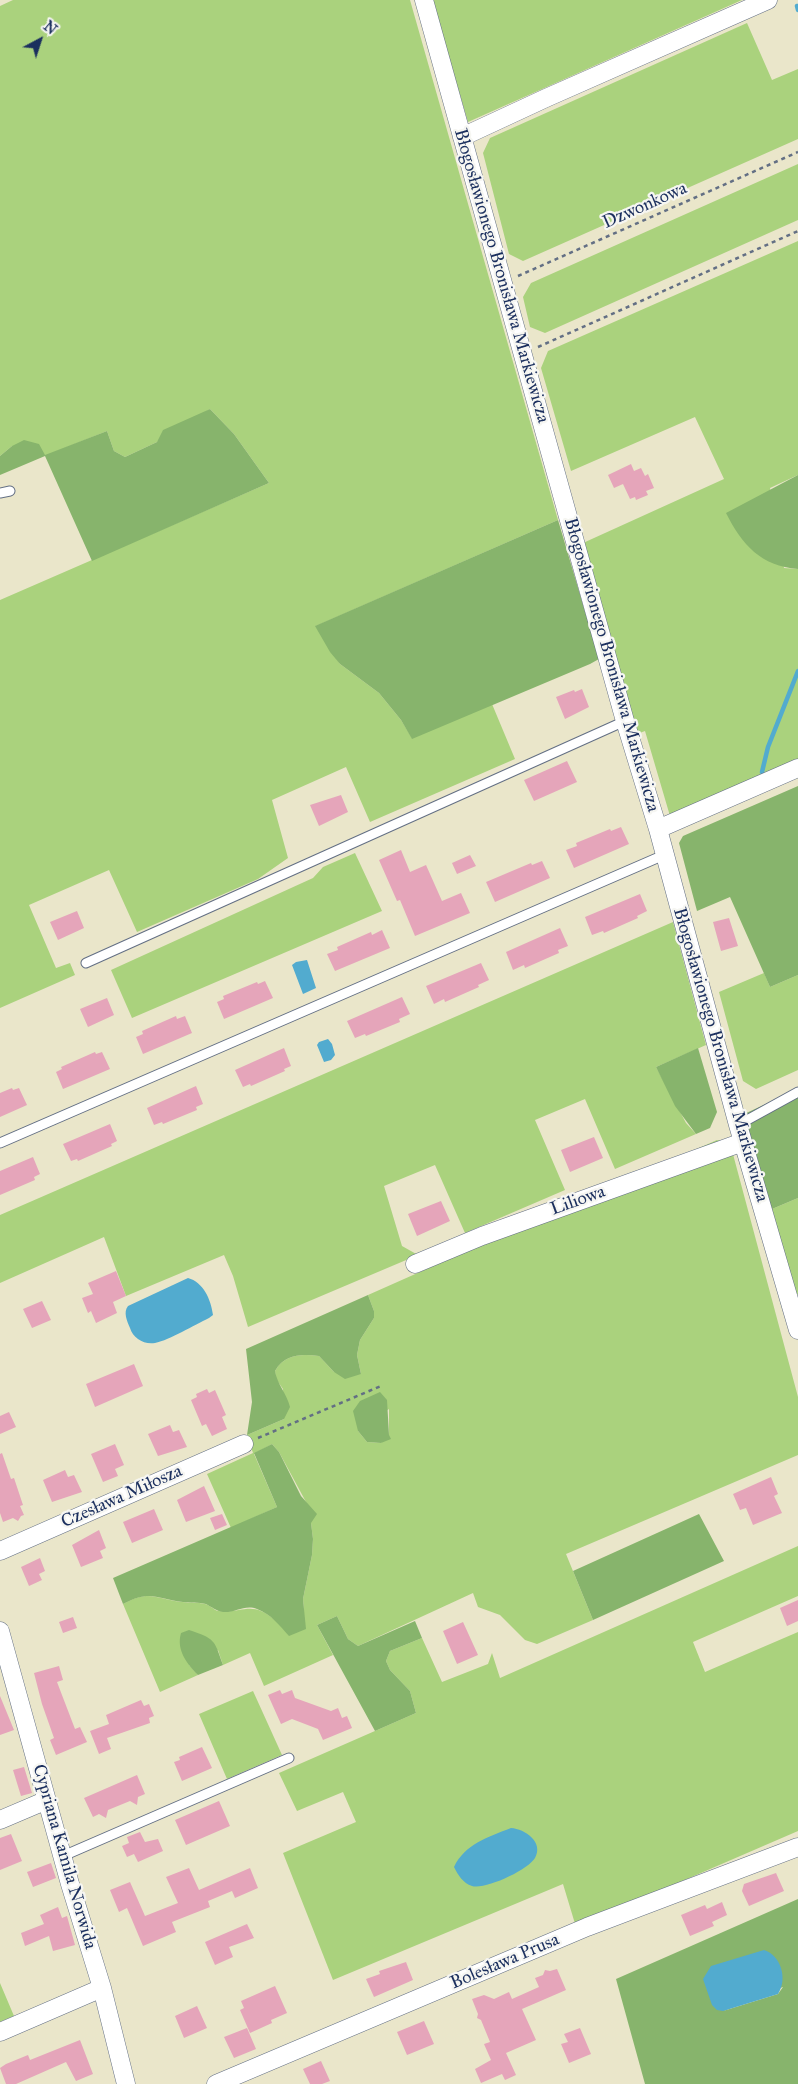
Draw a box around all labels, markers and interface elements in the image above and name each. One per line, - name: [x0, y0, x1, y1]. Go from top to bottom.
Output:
- north arrow: [15, 15, 65, 65]
- text: N: [40, 18, 60, 38]
- street label: Błogosławionego Bronisława Markiewicza: [449, 126, 553, 426]
- street label: Dzwonkowa: [600, 178, 690, 234]
- street label: Błogosławionego Bronisława Markiewicza: [559, 515, 663, 815]
- street label: Błogosławionego Bronisława Markiewicza: [668, 905, 772, 1205]
- street label: Liliowa: [548, 1181, 608, 1221]
- street label: Czesława Miłosza: [58, 1461, 186, 1533]
- street label: Cypriana Kamila Norwida: [27, 1762, 101, 1952]
- street label: Bolesława Prusa: [447, 1929, 563, 1995]

